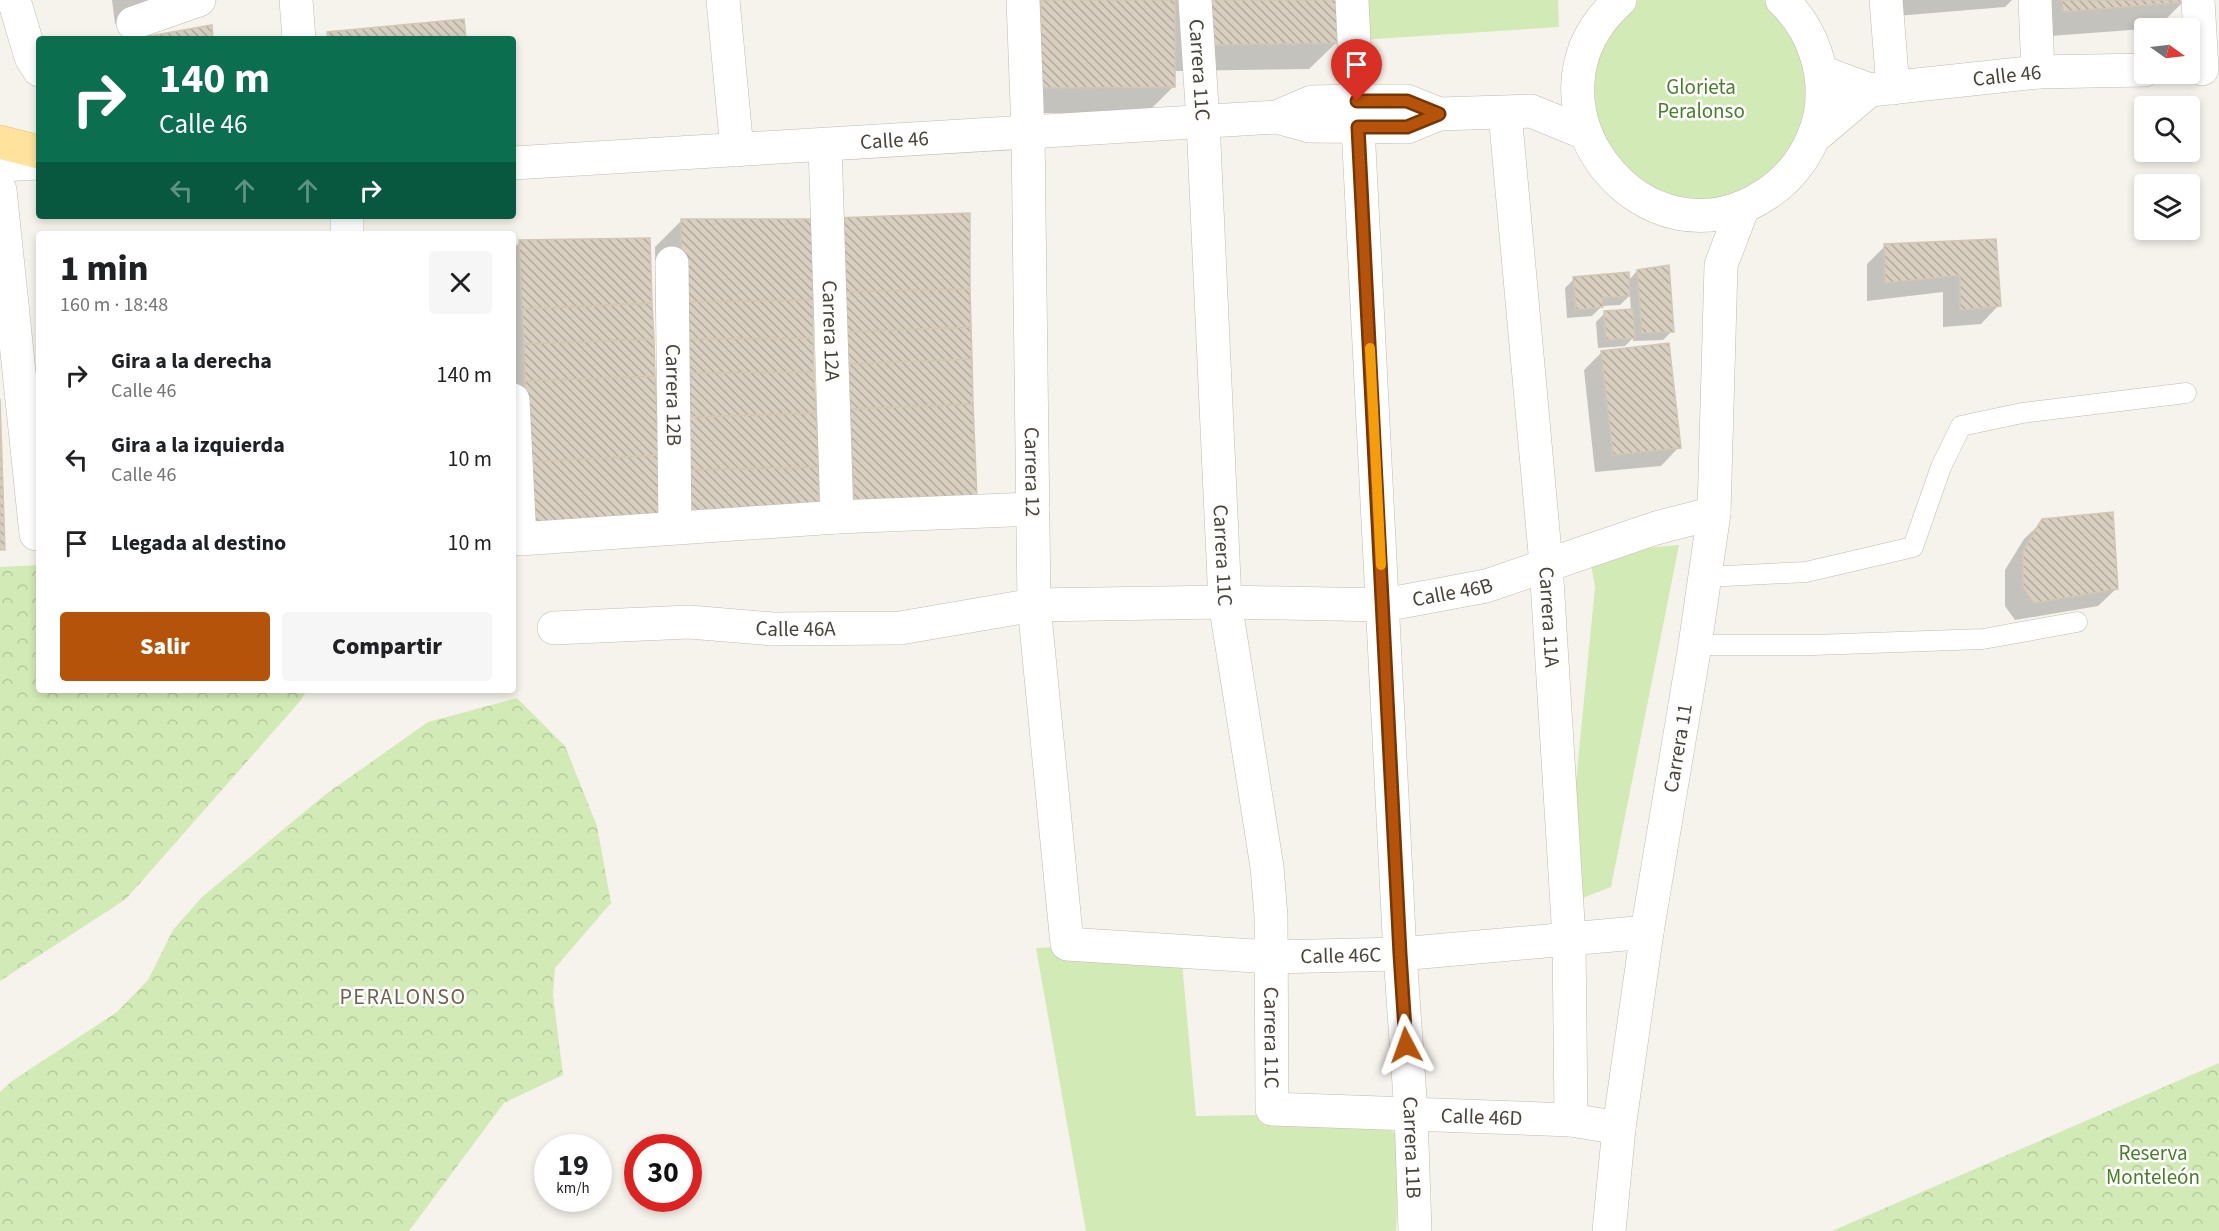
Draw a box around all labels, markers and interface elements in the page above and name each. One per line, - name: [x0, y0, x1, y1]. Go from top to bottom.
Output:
- street label: Carrera 11C: [1181, 18, 1218, 122]
- north arrow: [2134, 18, 2200, 84]
- map controls: [2134, 18, 2200, 240]
- pin: [1331, 39, 1382, 101]
- icon: arrive: [1340, 48, 1373, 81]
- text: 140 m: [159, 49, 270, 109]
- street label: Calle 46: [1971, 57, 2043, 94]
- icon: right: [60, 60, 138, 138]
- park label: Glorieta Peralonso: [1657, 72, 1745, 126]
- button: search: [2134, 96, 2200, 162]
- text: Calle 46: [159, 105, 247, 144]
- street label: Calle 46: [859, 123, 930, 157]
- icon: left: [165, 174, 198, 207]
- icon: ahead: [228, 174, 261, 207]
- icon: ahead: [291, 174, 324, 207]
- icon: right: [354, 174, 387, 207]
- button: layers: [2134, 174, 2200, 240]
- text: 1 min: [60, 243, 148, 294]
- button: close: [429, 251, 492, 314]
- street label: Carrera 12A: [814, 280, 848, 383]
- text: 160 m · 18:48: [60, 291, 168, 319]
- street label: Carrera 12B: [658, 344, 689, 446]
- text: Gira a la derecha: [111, 345, 272, 377]
- icon: right: [60, 359, 93, 392]
- text: 140 m: [437, 359, 492, 391]
- text: Calle 46: [111, 377, 177, 405]
- street label: Carrera 12: [1017, 427, 1048, 517]
- text: Gira a la izquierda: [111, 429, 285, 461]
- icon: left: [60, 443, 93, 476]
- text: 10 m: [447, 443, 492, 475]
- text: Calle 46: [111, 461, 177, 489]
- street label: Carrera 11C: [1206, 504, 1240, 607]
- icon: arrive: [60, 527, 93, 560]
- text: Llegada al destino: [111, 527, 286, 559]
- text: 10 m: [447, 527, 492, 559]
- street label: Carrera 11A: [1531, 566, 1567, 669]
- street label: Calle 46B: [1410, 570, 1497, 614]
- button: Salir: [60, 612, 270, 681]
- button: Compartir: [282, 612, 492, 681]
- street label: Calle 46A: [754, 613, 836, 644]
- street label: Carrera 11: [1656, 701, 1700, 795]
- street label: Calle 46C: [1300, 939, 1382, 971]
- district label: PERALONSO: [339, 981, 467, 1013]
- street label: Carrera 11C: [1256, 987, 1287, 1089]
- position arrow: [1374, 1013, 1438, 1077]
- street label: Carrera 11B: [1395, 1095, 1429, 1199]
- street label: Calle 46D: [1440, 1100, 1523, 1133]
- speed limit sign: 30: [624, 1134, 702, 1212]
- park label: Reserva Monteleón: [2106, 1138, 2200, 1192]
- text: 19: [557, 1144, 589, 1187]
- text: km/h: [556, 1178, 590, 1199]

